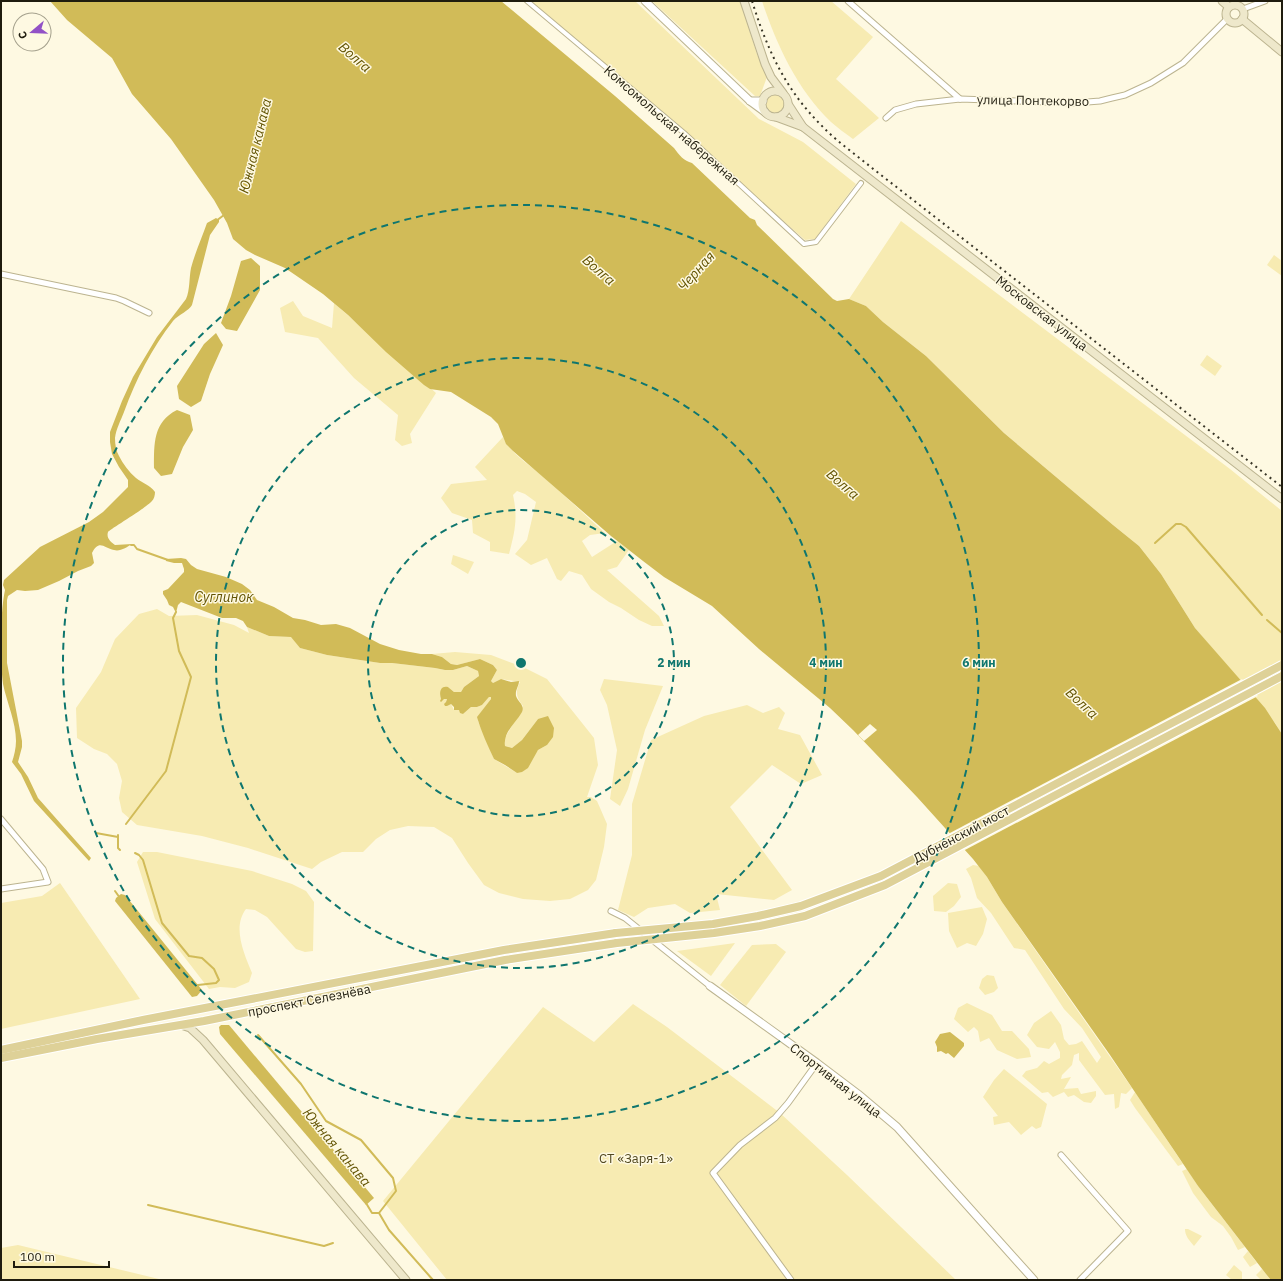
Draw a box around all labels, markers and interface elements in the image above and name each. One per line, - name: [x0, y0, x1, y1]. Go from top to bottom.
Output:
- north arrow: [12, 12, 52, 52]
- text: С: [15, 30, 30, 41]
- water label: Волга: [335, 38, 375, 76]
- street label: Комсомольская набережная: [600, 62, 743, 189]
- street label: улица Понтекорво: [977, 91, 1089, 110]
- water label: Южная канава: [235, 97, 275, 195]
- water label: Черная: [673, 247, 719, 295]
- water label: Волга: [579, 251, 619, 289]
- street label: Московская улица: [992, 272, 1091, 355]
- water label: Волга: [823, 465, 863, 503]
- water label: Суглинок: [194, 588, 254, 606]
- text: 2 мин: [657, 655, 691, 670]
- text: 4 мин: [809, 655, 843, 670]
- text: 6 мин: [962, 655, 996, 670]
- centre of rings: [514, 656, 528, 670]
- water label: Волга: [1062, 684, 1102, 722]
- street label: Дубненский мост: [910, 802, 1012, 867]
- street label: проспект Селезнёва: [246, 980, 372, 1021]
- street label: Спортивная улица: [786, 1039, 885, 1122]
- water label: Южная канава: [299, 1104, 375, 1190]
- park label: СТ «Заря-1»: [599, 1150, 673, 1167]
- scale bar: [14, 1243, 109, 1269]
- text: 100 m: [20, 1249, 55, 1264]

